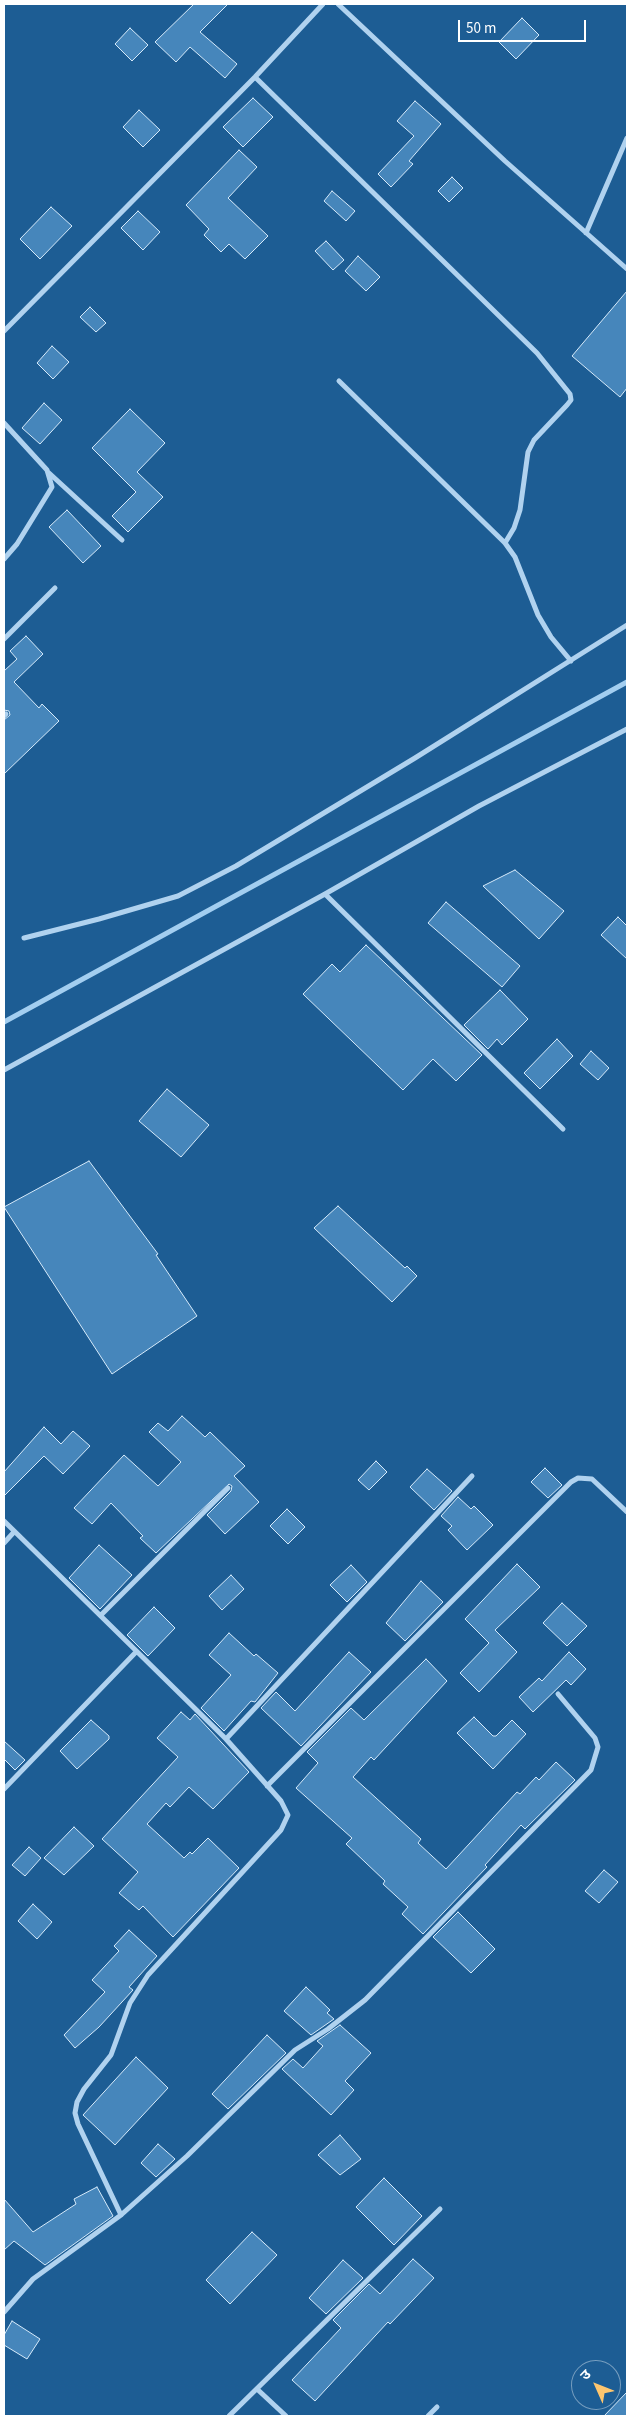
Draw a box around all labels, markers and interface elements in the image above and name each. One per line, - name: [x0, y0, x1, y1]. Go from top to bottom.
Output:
- scale bar: [461, 10, 588, 42]
- text: 50 m: [466, 18, 496, 39]
- north arrow: [571, 2360, 621, 2410]
- text: उ: [576, 2365, 596, 2385]

